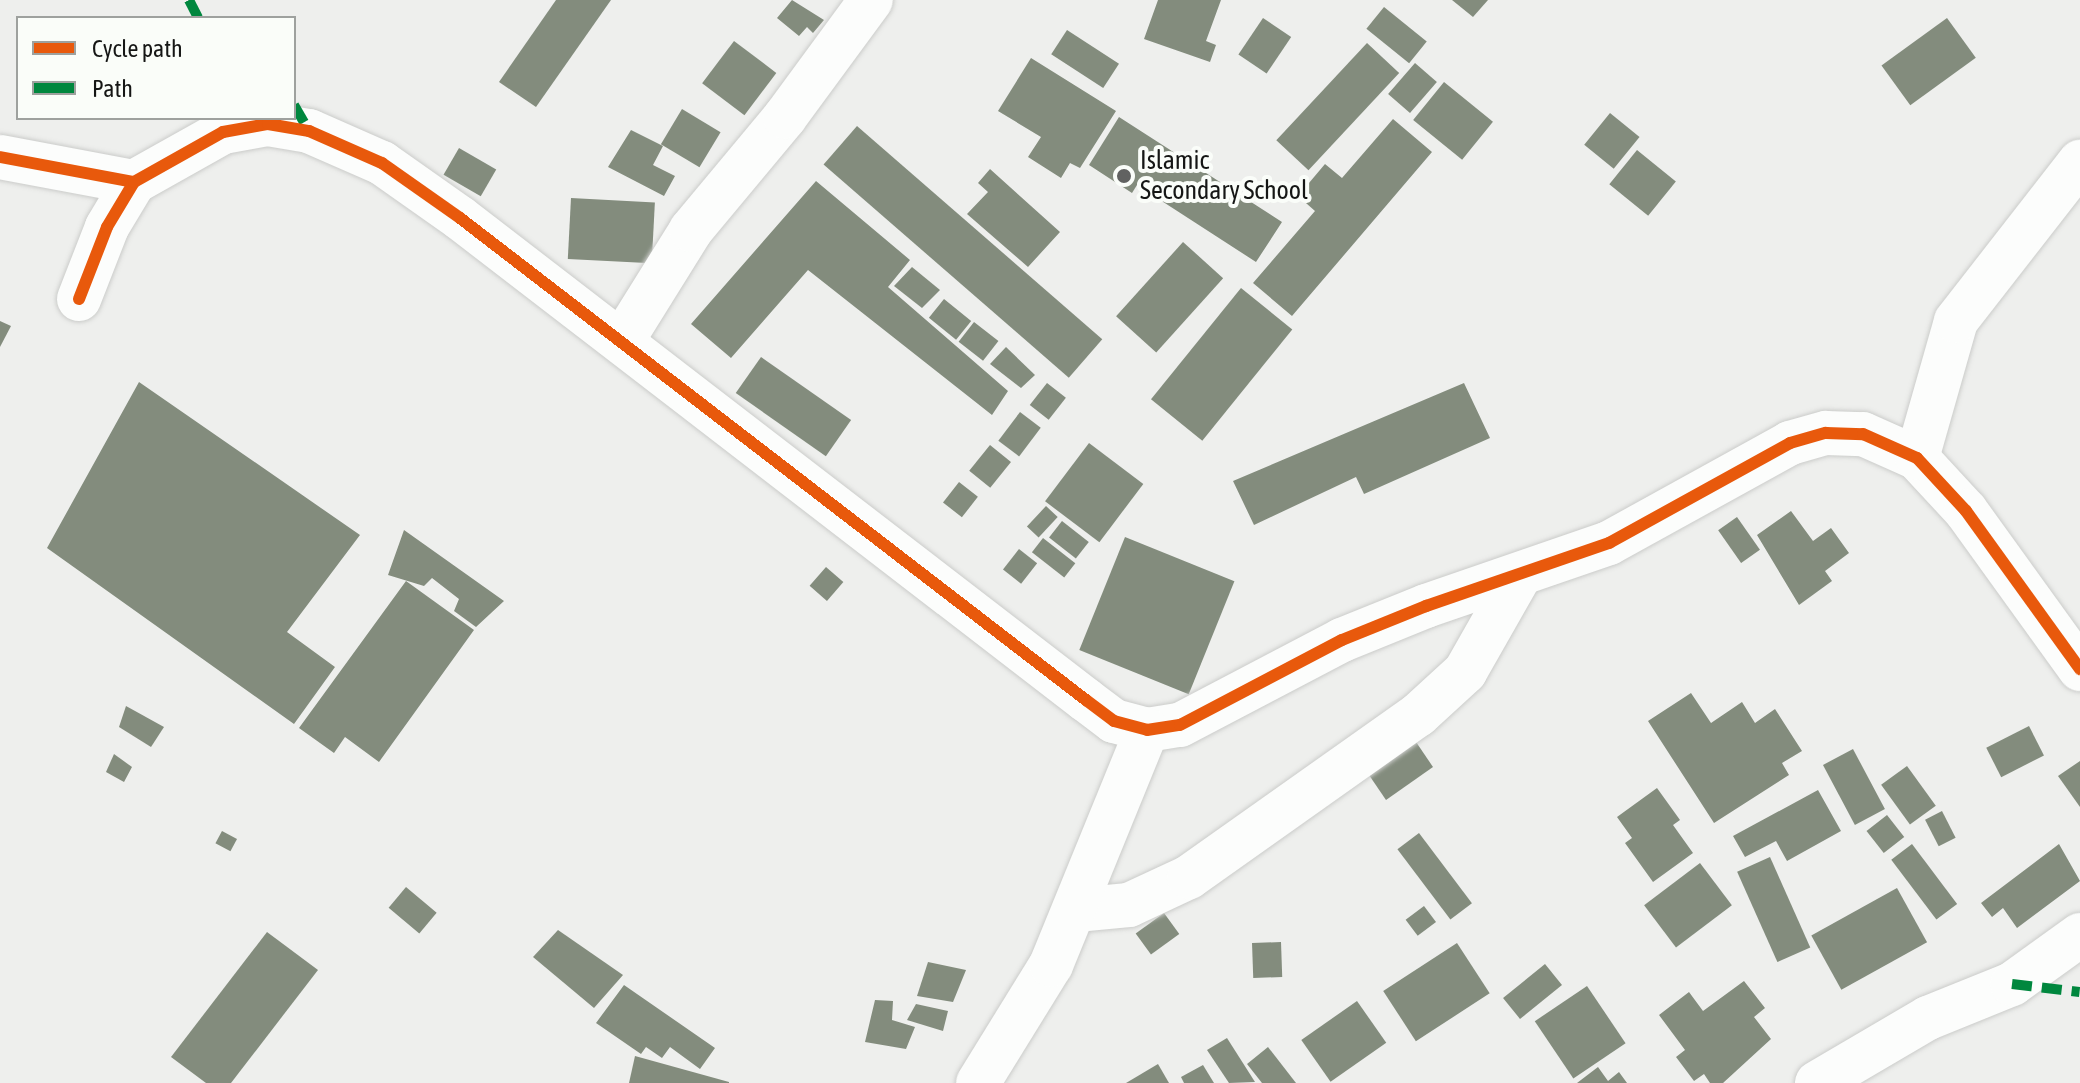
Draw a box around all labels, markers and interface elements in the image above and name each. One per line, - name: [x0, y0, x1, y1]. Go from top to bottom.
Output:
- legend: [16, 16, 296, 120]
- text: Cycle path: [92, 35, 183, 62]
- text: Path: [92, 75, 133, 102]
- place label: Islamic Secondary School: [1140, 145, 1308, 206]
- marker: Islamic Secondary School: [1115, 167, 1133, 185]

